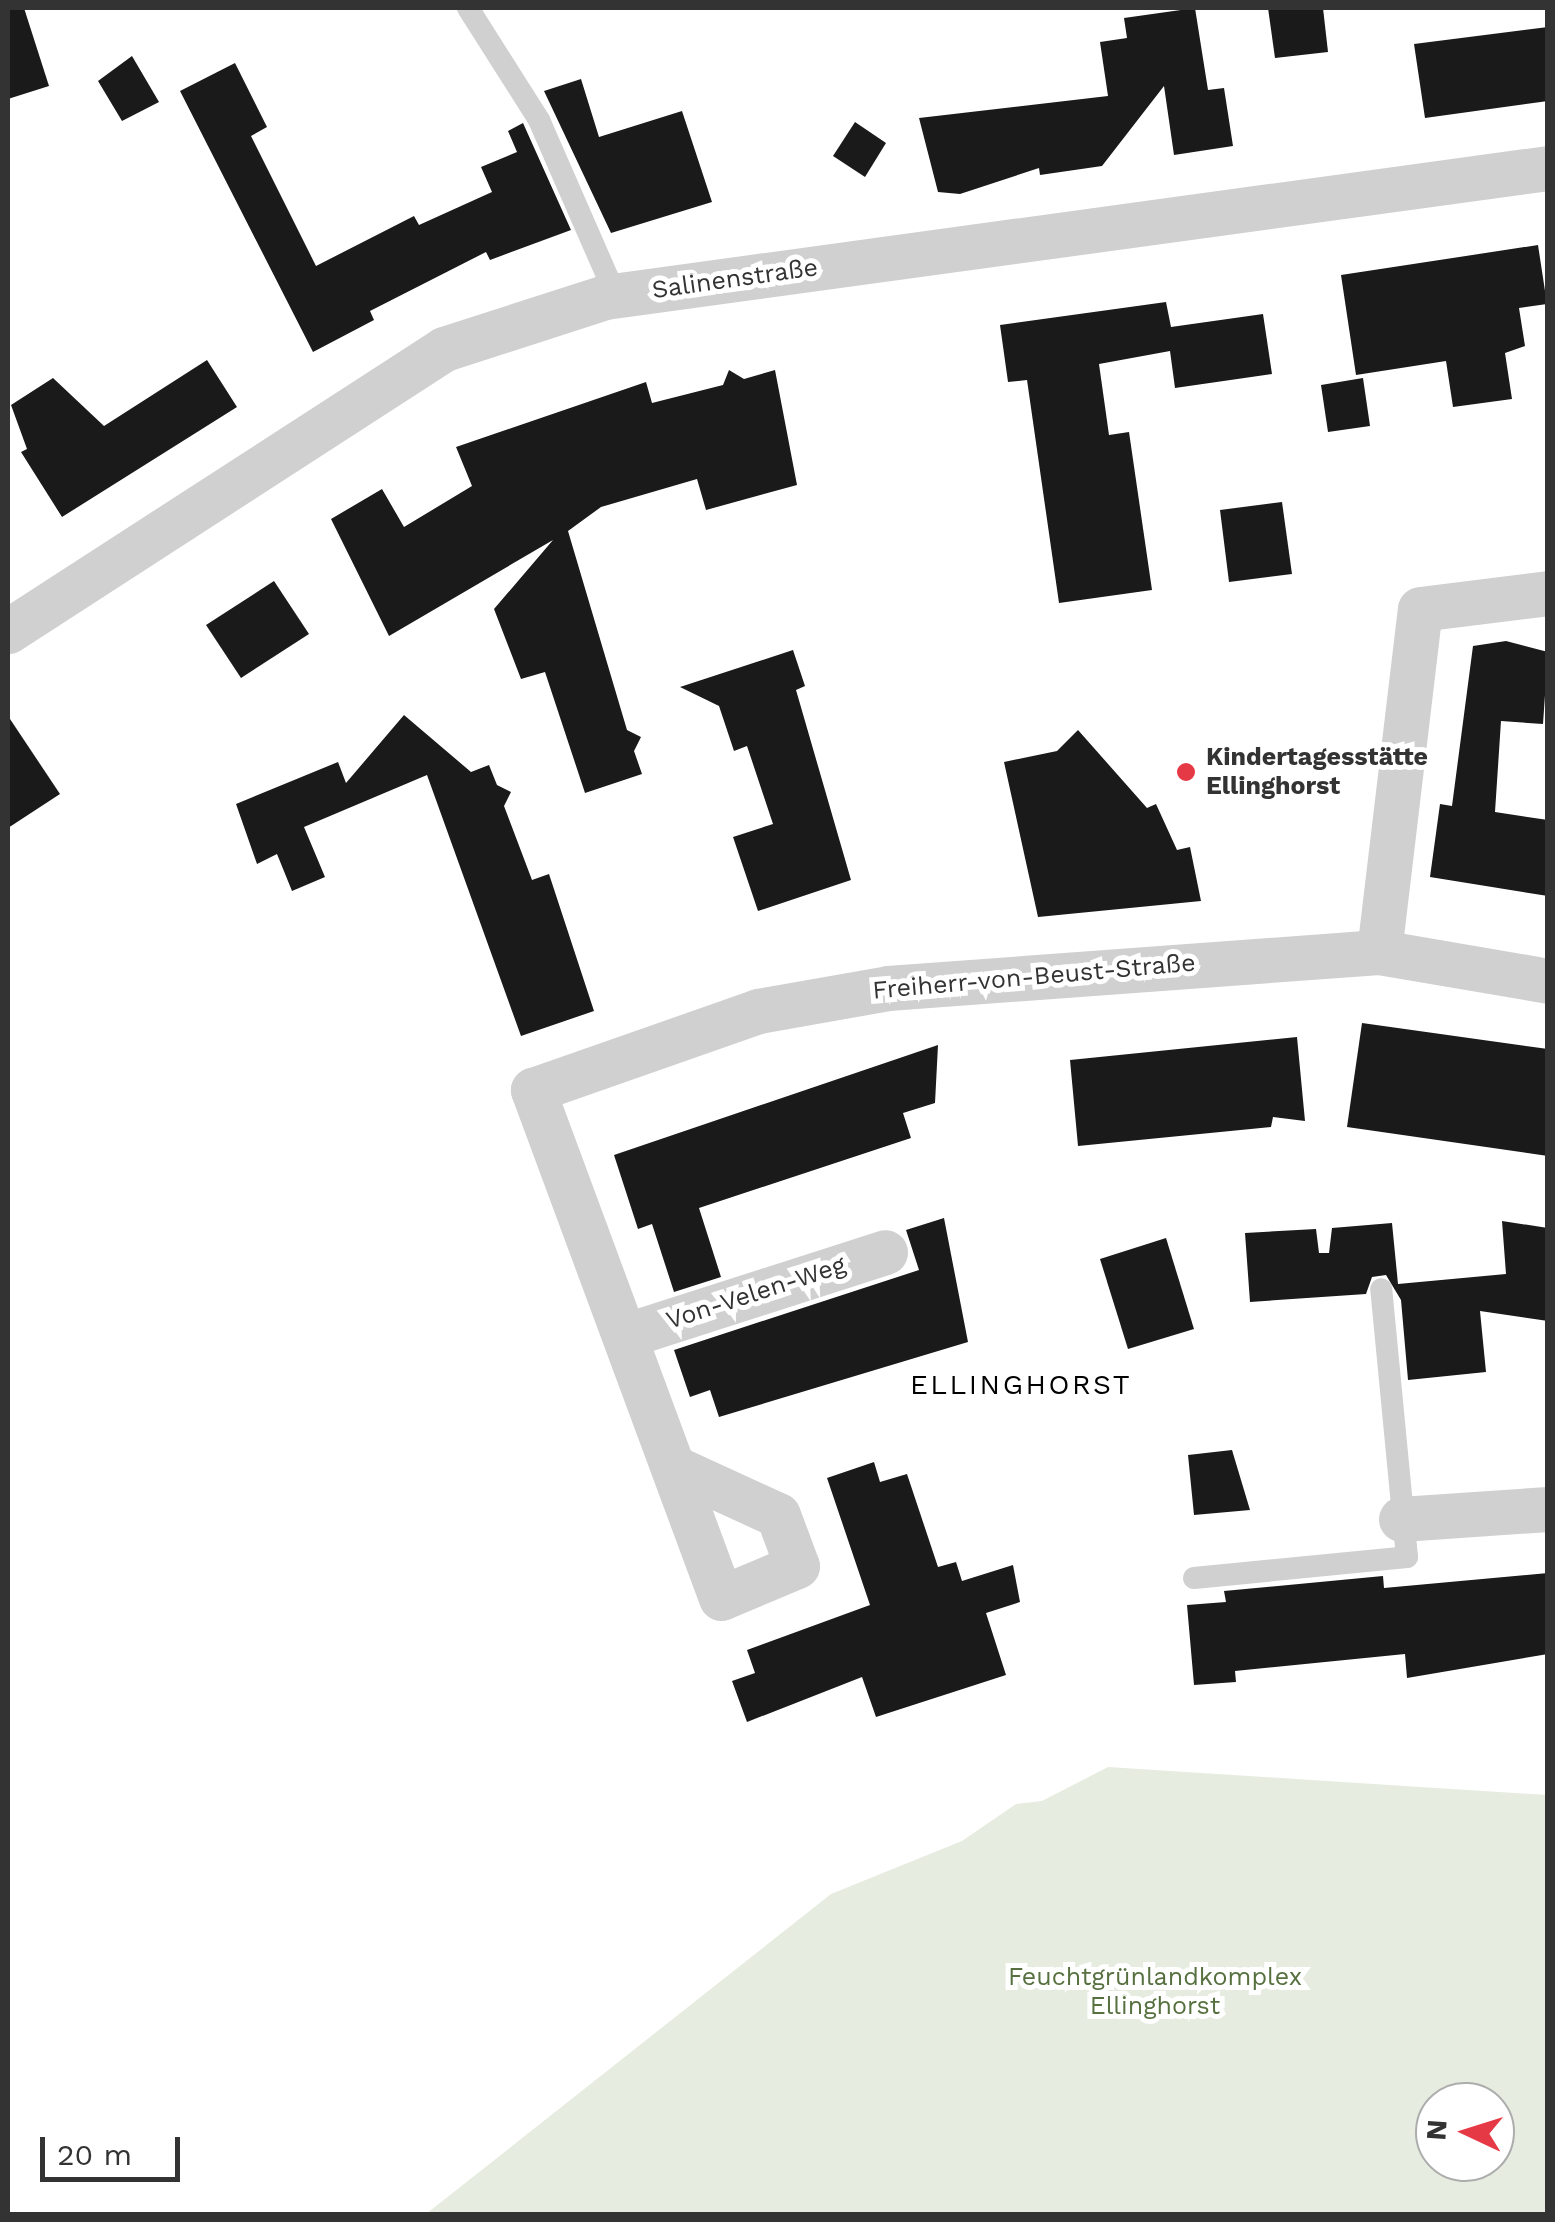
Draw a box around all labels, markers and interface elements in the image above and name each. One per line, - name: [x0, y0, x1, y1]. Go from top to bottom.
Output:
- street label: Salinenstraße: [650, 253, 820, 305]
- place label: Kindertagesstätte Ellinghorst: [1206, 743, 1428, 802]
- marker: Kindertagesstätte Ellinghorst: [1175, 761, 1197, 783]
- street label: Freiherr-von-Beust-Straße: [871, 948, 1197, 1006]
- street label: Von-Velen-Weg: [663, 1250, 849, 1336]
- district label: ELLINGHORST: [910, 1368, 1132, 1402]
- park label: Feuchtgrünlandkomplex Ellinghorst: [1008, 1963, 1302, 2022]
- north arrow: [1415, 2082, 1515, 2182]
- scale bar: [45, 2117, 185, 2179]
- text: N: [1419, 2119, 1454, 2142]
- text: 20 m: [57, 2137, 132, 2172]

